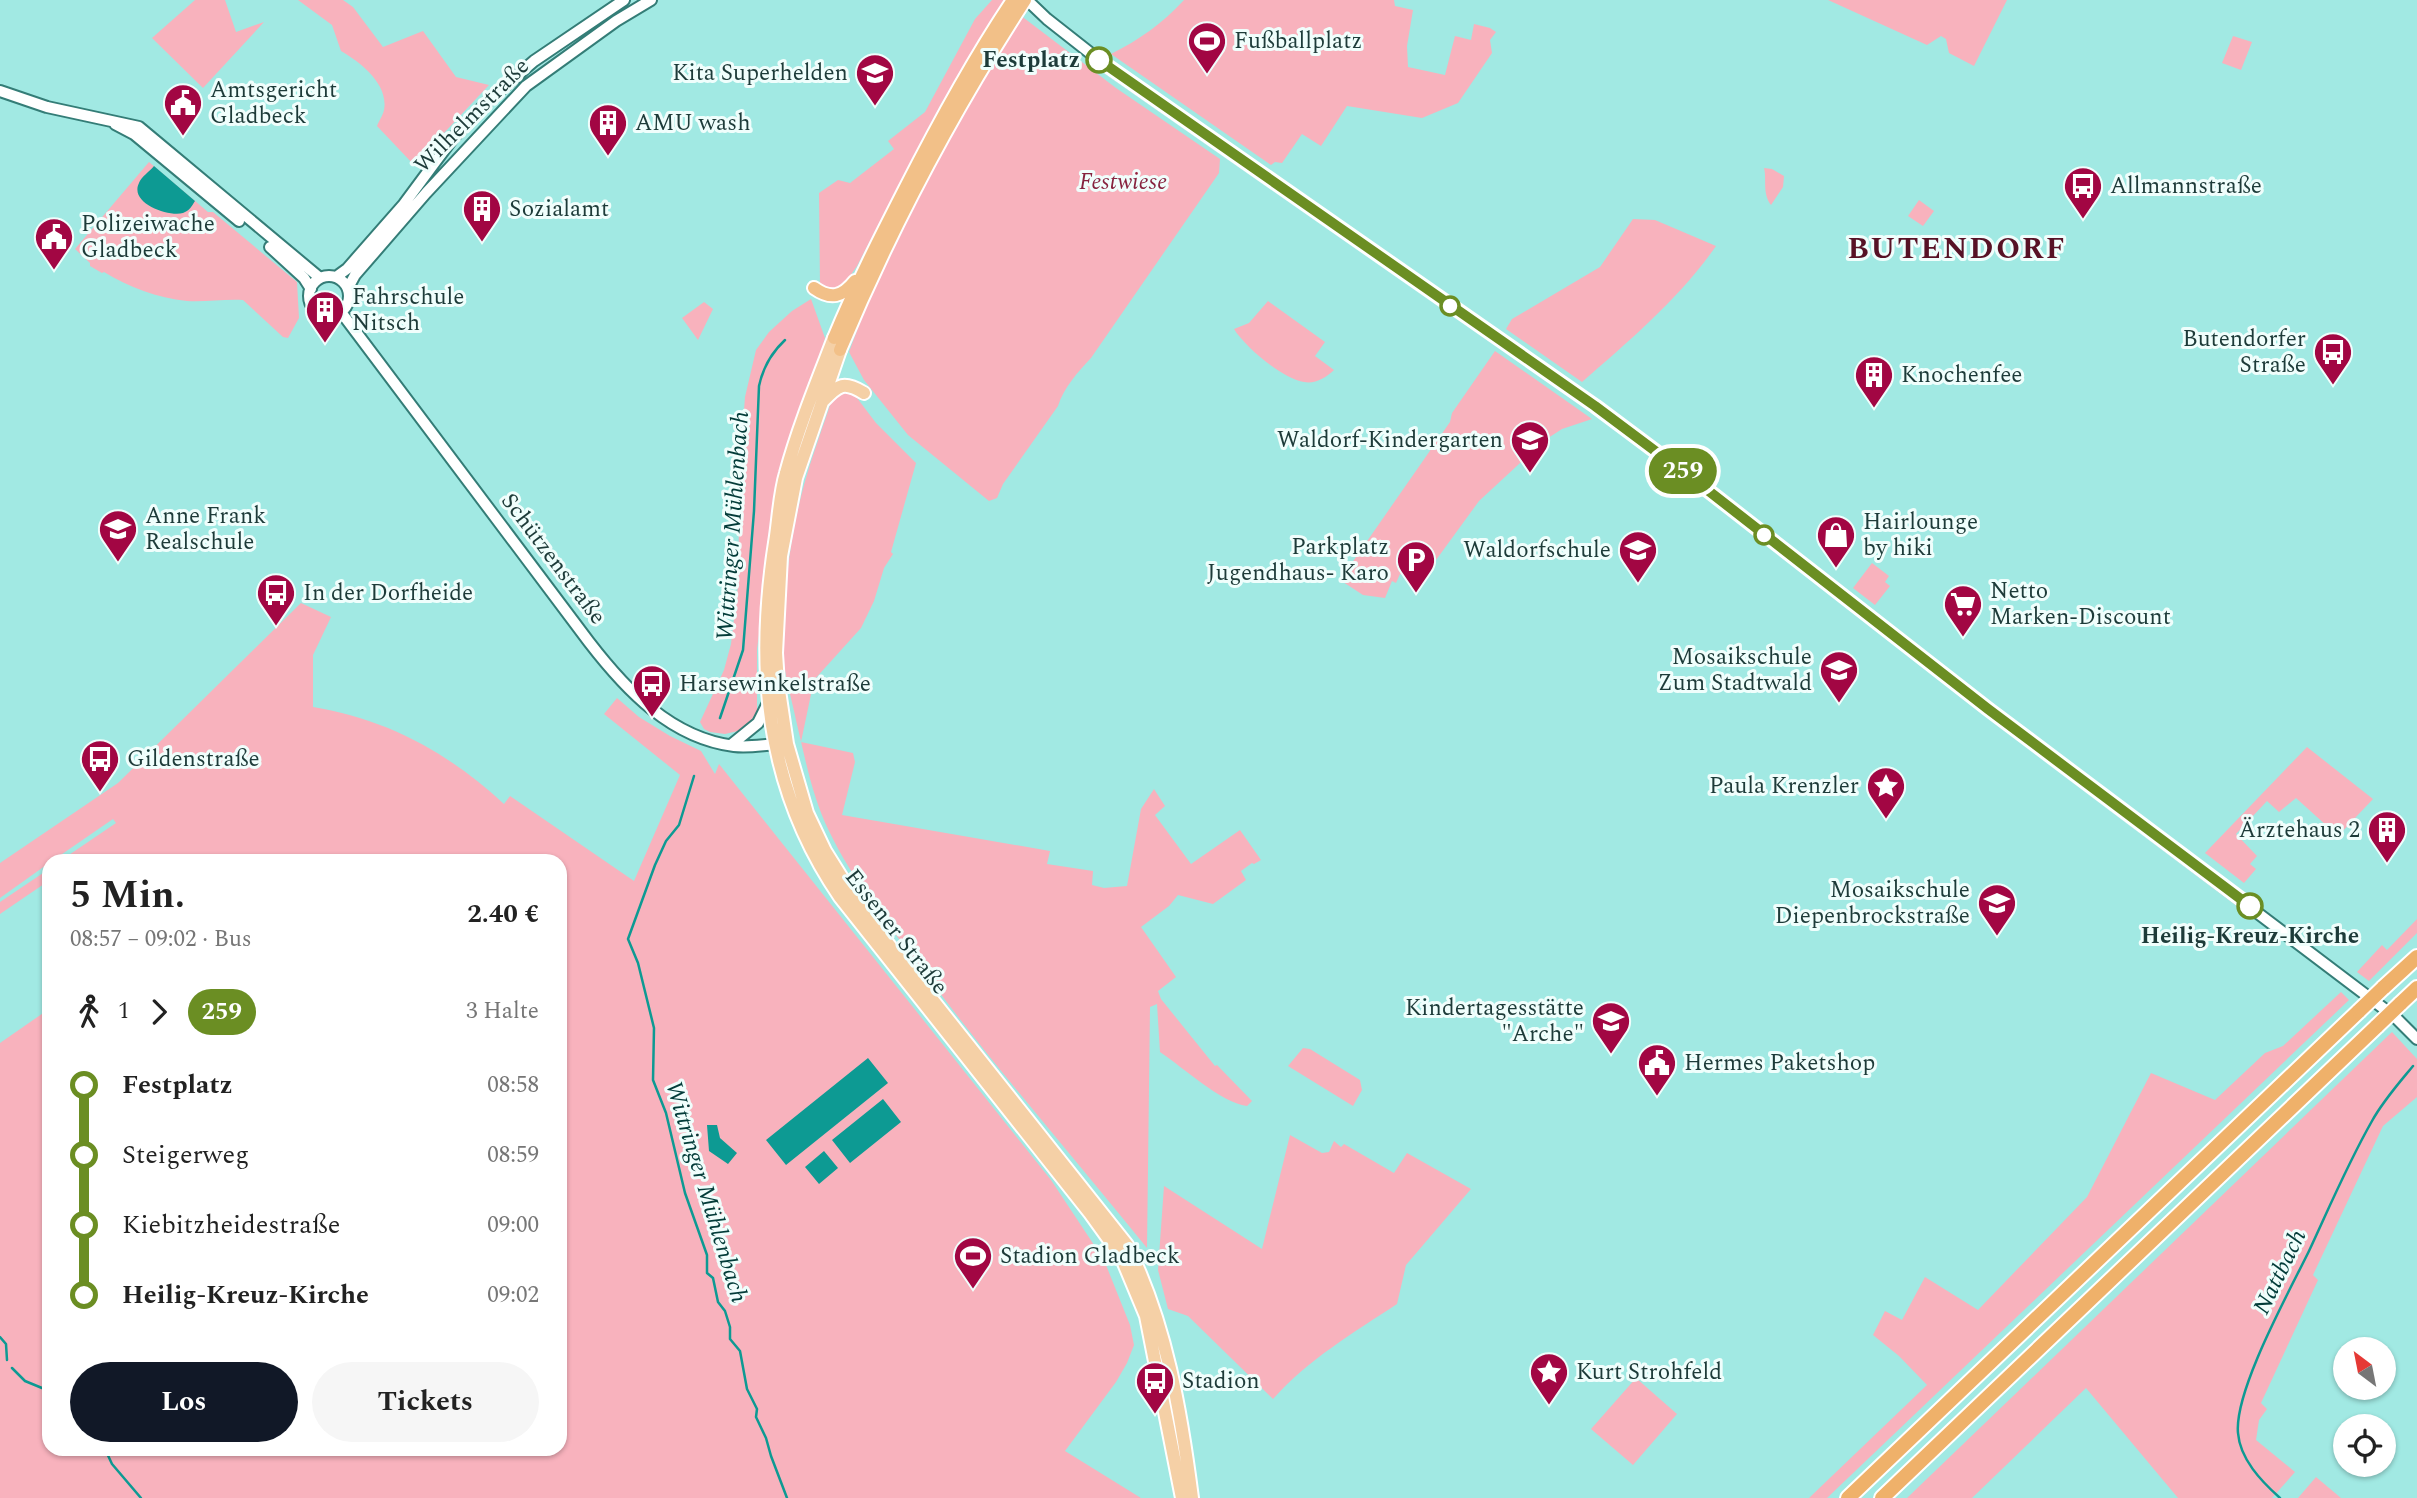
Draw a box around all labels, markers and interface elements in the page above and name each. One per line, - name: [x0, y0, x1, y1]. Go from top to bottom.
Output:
- sports icon: Fußballplatz: [1186, 20, 1228, 75]
- place label: Fußballplatz: [1234, 24, 1362, 59]
- place label: Festplatz: [982, 43, 1080, 78]
- marker: Festplatz: [1086, 47, 1112, 73]
- street label: Wilhelmstraße: [406, 50, 538, 182]
- school or university icon: Kita Superhelden: [854, 52, 896, 107]
- place label: Kita Superhelden: [672, 56, 848, 91]
- place label: Amtsgericht Gladbeck: [210, 73, 337, 134]
- public building icon: Amtsgericht Gladbeck: [162, 82, 204, 137]
- building icon: AMU wash: [587, 102, 629, 157]
- place label: AMU wash: [635, 106, 751, 141]
- park label: Festwiese: [1079, 165, 1167, 200]
- bus stop icon: Allmannstraße: [2062, 165, 2104, 220]
- place label: Allmannstraße: [2110, 169, 2262, 204]
- building icon: Sozialamt: [461, 188, 503, 243]
- place label: Sozialamt: [509, 192, 609, 227]
- place label: Polizeiwache Gladbeck: [81, 207, 215, 268]
- public building icon: Polizeiwache Gladbeck: [33, 216, 75, 271]
- district label: BUTENDORF: [1847, 226, 2067, 272]
- place label: Fahrschule Nitsch: [352, 280, 464, 341]
- building icon: Fahrschule Nitsch: [304, 289, 346, 344]
- unlabelled marker: [1440, 296, 1460, 316]
- place label: Butendorfer Straße: [2183, 322, 2306, 383]
- bus stop icon: Butendorfer Straße: [2312, 331, 2354, 386]
- building icon: Knochenfee: [1853, 354, 1895, 409]
- place label: Knochenfee: [1901, 358, 2022, 393]
- water label: Wittringer Mühlenbach: [707, 410, 759, 642]
- school or university icon: Waldorf-Kindergarten: [1509, 419, 1551, 474]
- place label: Waldorf-Kindergarten: [1277, 423, 1503, 458]
- line badge: 259: [1643, 448, 1723, 494]
- text: 259: [1663, 453, 1703, 489]
- street label: Schützenstraße: [492, 486, 614, 632]
- place label: Anne Frank Realschule: [145, 499, 266, 560]
- place label: Hairlounge by hiki: [1863, 505, 1978, 566]
- school or university icon: Anne Frank Realschule: [97, 508, 139, 563]
- shop icon: Hairlounge by hiki: [1815, 514, 1857, 569]
- unlabelled marker: [1754, 525, 1774, 545]
- school or university icon: Waldorfschule: [1617, 529, 1659, 584]
- place label: Parkplatz Jugendhaus- Karo: [1207, 530, 1389, 591]
- place label: Waldorfschule: [1463, 533, 1611, 568]
- parking icon: Parkplatz Jugendhaus- Karo: [1395, 539, 1437, 594]
- bus stop icon: In der Dorfheide: [255, 572, 297, 627]
- place label: Netto Marken-Discount: [1990, 574, 2171, 635]
- place label: In der Dorfheide: [303, 576, 473, 611]
- supermarket icon: Netto Marken-Discount: [1942, 583, 1984, 638]
- place label: Mosaikschule Zum Stadtwald: [1658, 640, 1812, 701]
- school or university icon: Mosaikschule Zum Stadtwald: [1818, 649, 1860, 704]
- bus stop icon: Harsewinkelstraße: [631, 663, 673, 718]
- place label: Harsewinkelstraße: [679, 667, 871, 702]
- bus stop icon: Gildenstraße: [79, 738, 121, 793]
- place label: Gildenstraße: [127, 742, 260, 777]
- place icon: Paula Krenzler: [1865, 765, 1907, 820]
- place label: Paula Krenzler: [1709, 769, 1859, 804]
- building icon: Ärztehaus 2: [2366, 809, 2408, 864]
- place label: Ärztehaus 2: [2239, 813, 2360, 848]
- street label: Essener Straße: [836, 861, 956, 1003]
- text: 5 Min.: [70, 867, 185, 925]
- place label: Mosaikschule Diepenbrockstraße: [1775, 873, 1970, 934]
- school or university icon: Mosaikschule Diepenbrockstraße: [1976, 882, 2018, 937]
- marker: Heilig-Kreuz-Kirche: [2237, 893, 2263, 919]
- text: 2.40 €: [467, 894, 539, 934]
- place label: Heilig-Kreuz-Kirche: [2141, 919, 2359, 954]
- text: 08:57 – 09:02 · Bus: [70, 922, 252, 957]
- place label: Kindertagesstätte "Arche": [1405, 991, 1584, 1052]
- icon: walk: [70, 993, 108, 1031]
- icon: forward: [140, 993, 178, 1031]
- text: 1: [118, 994, 130, 1029]
- text: 259: [202, 994, 242, 1030]
- text: 3 Halte: [466, 994, 539, 1029]
- school or university icon: Kindertagesstätte "Arche": [1590, 1000, 1632, 1055]
- public building icon: Hermes Paketshop: [1636, 1042, 1678, 1097]
- place label: Hermes Paketshop: [1684, 1046, 1875, 1081]
- text: Festplatz: [122, 1065, 233, 1105]
- text: 08:58: [487, 1068, 539, 1103]
- water label: Wittringer Mühlenbach: [655, 1077, 757, 1307]
- text: Steigerweg: [122, 1135, 249, 1175]
- text: 08:59: [487, 1138, 539, 1173]
- text: Kiebitzheidestraße: [122, 1205, 340, 1245]
- text: 09:00: [487, 1208, 539, 1243]
- water label: Nattbach: [2244, 1223, 2316, 1321]
- sports icon: Stadion Gladbeck: [952, 1235, 994, 1290]
- place label: Stadion Gladbeck: [1000, 1239, 1180, 1274]
- text: Heilig-Kreuz-Kirche: [122, 1275, 369, 1315]
- text: 09:02: [487, 1278, 539, 1313]
- north arrow: [2333, 1337, 2396, 1400]
- map controls: [2333, 1337, 2396, 1477]
- place icon: Kurt Strohfeld: [1528, 1351, 1570, 1406]
- place label: Kurt Strohfeld: [1576, 1355, 1722, 1390]
- bus stop icon: Stadion: [1134, 1360, 1176, 1415]
- button: Los: [70, 1362, 298, 1442]
- button: Tickets: [312, 1362, 539, 1442]
- place label: Stadion: [1182, 1364, 1260, 1399]
- button: locate: [2333, 1414, 2396, 1477]

